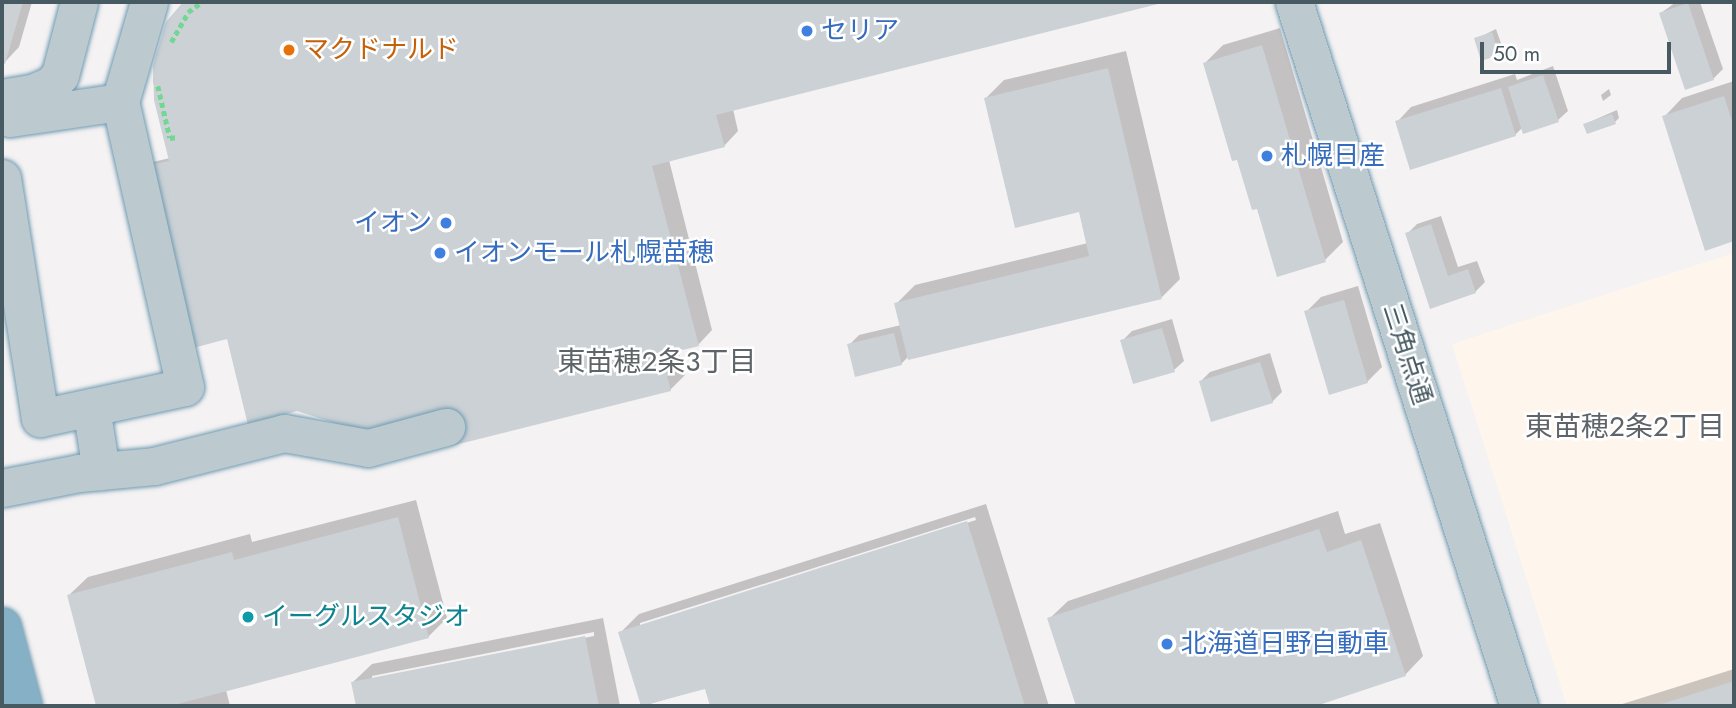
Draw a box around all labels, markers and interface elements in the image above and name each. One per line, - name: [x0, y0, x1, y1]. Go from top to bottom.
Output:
- place label: セリア: [821, 15, 899, 47]
- marker: セリア: [799, 23, 815, 39]
- scale bar: [1484, 28, 1675, 72]
- place label: マクドナルド: [303, 34, 459, 66]
- text: 50 m: [1493, 39, 1540, 69]
- marker: マクドナルド: [281, 42, 297, 58]
- place label: 札幌日産: [1281, 140, 1385, 172]
- marker: 札幌日産: [1259, 148, 1275, 164]
- place label: イオン: [354, 207, 432, 239]
- marker: イオン: [438, 215, 454, 231]
- place label: イオンモール札幌苗穂: [454, 237, 714, 269]
- marker: イオンモール札幌苗穂: [432, 245, 448, 261]
- street label: 三角点通: [1376, 300, 1438, 408]
- district label: 東苗穂2条3丁目: [557, 345, 757, 379]
- district label: 東苗穂2条2丁目: [1525, 410, 1725, 444]
- place label: イーグルスタジオ: [262, 601, 470, 633]
- marker: イーグルスタジオ: [240, 609, 256, 625]
- place label: 北海道日野自動車: [1181, 628, 1389, 660]
- marker: 北海道日野自動車: [1159, 636, 1175, 652]

